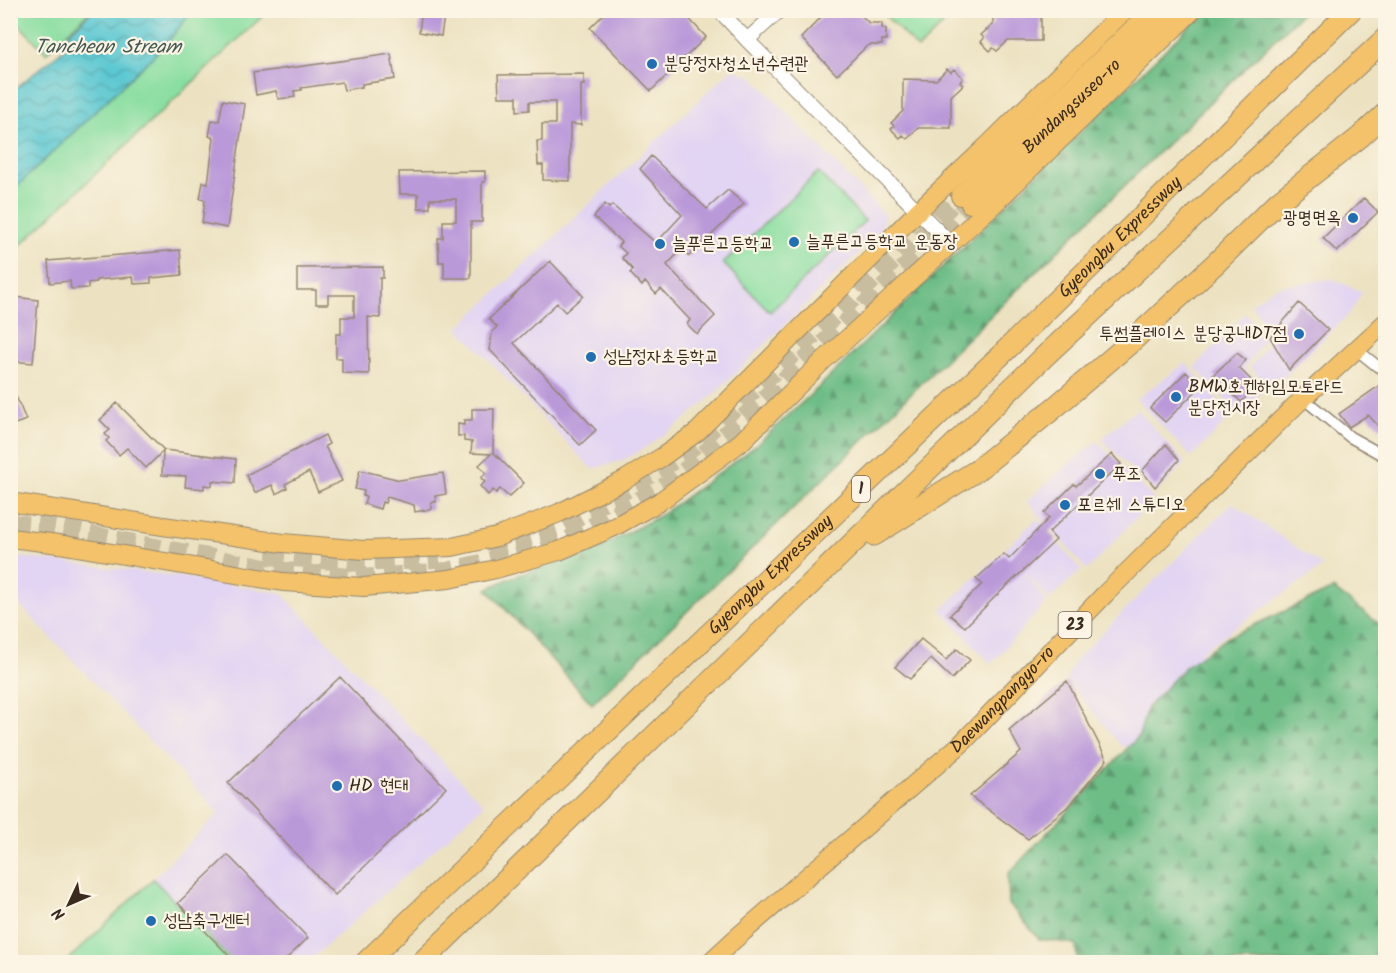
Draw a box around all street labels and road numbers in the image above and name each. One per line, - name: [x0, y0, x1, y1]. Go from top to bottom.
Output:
- street label: Bundangsuseo-ro: [1016, 52, 1128, 161]
- street label: Gyeongbu Expressway: [1052, 169, 1189, 305]
- road number: 1: [852, 476, 870, 502]
- street label: Gyeongbu Expressway: [701, 507, 841, 642]
- road number: 23: [1058, 612, 1092, 638]
- street label: Daewangpangyo-ro: [944, 639, 1062, 761]

